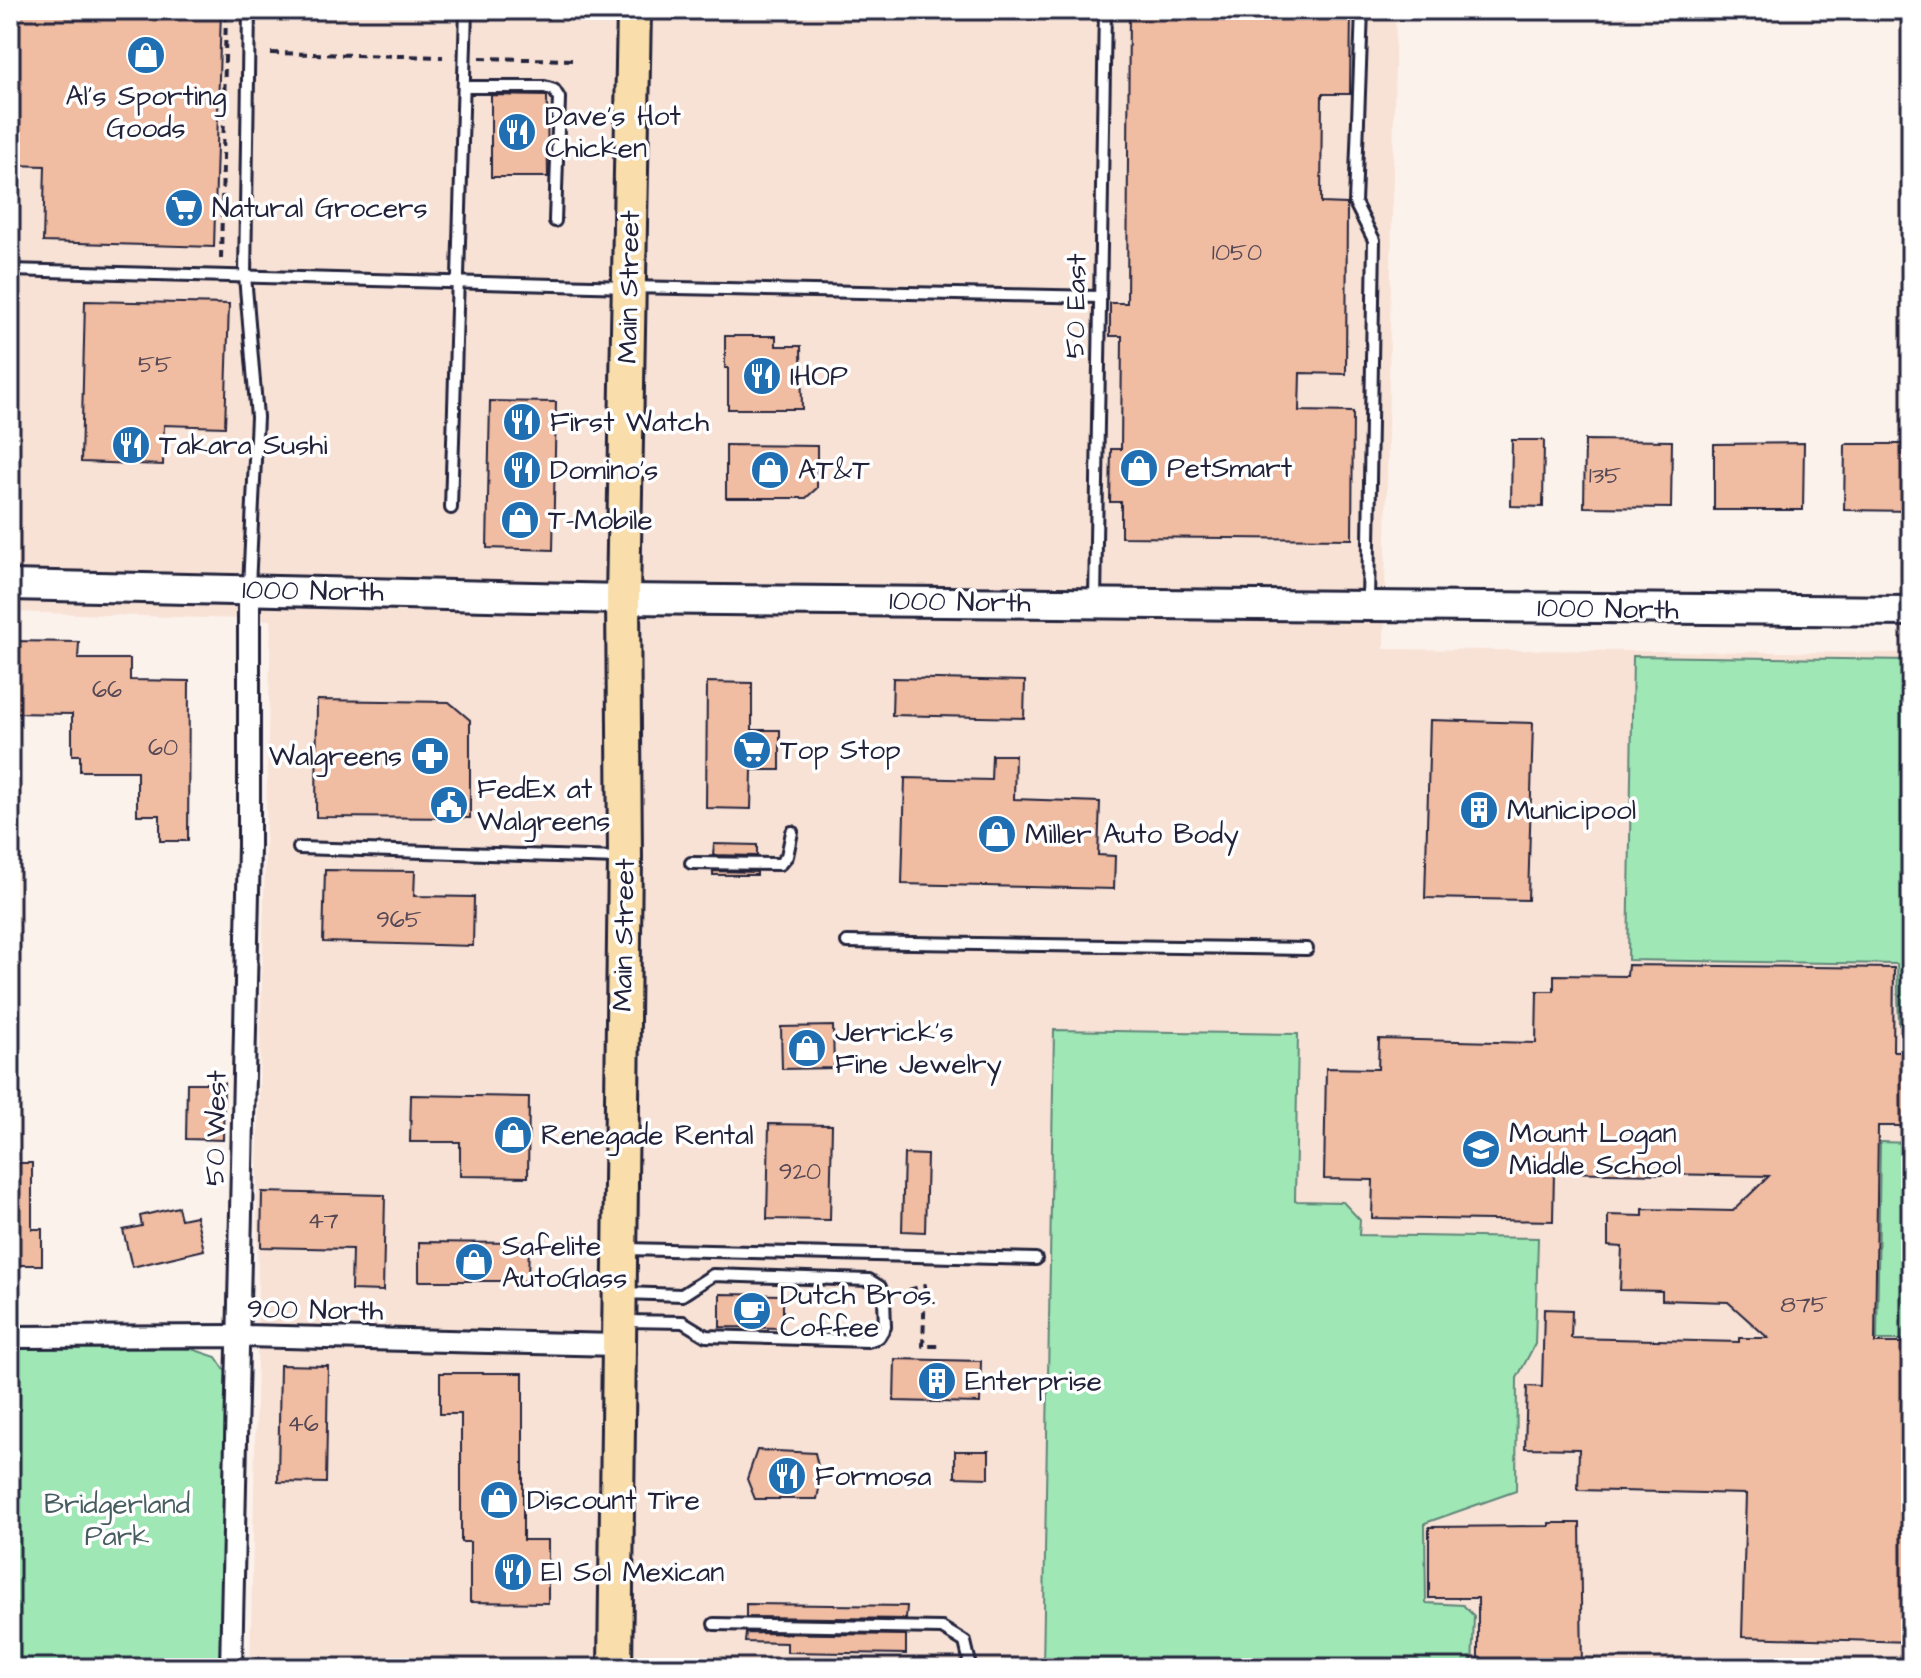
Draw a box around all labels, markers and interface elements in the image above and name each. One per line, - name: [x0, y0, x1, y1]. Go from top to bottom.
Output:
- shop icon: Al's Sporting Goods: [125, 34, 167, 76]
- place label: Al's Sporting Goods: [66, 77, 226, 148]
- place label: Dave's Hot Chicken: [545, 97, 682, 168]
- restaurant icon: Dave's Hot Chicken: [496, 111, 538, 153]
- supermarket icon: Natural Grocers: [163, 187, 205, 229]
- place label: Natural Grocers: [212, 189, 428, 228]
- street label: Main Street: [608, 209, 650, 364]
- house number: 1050: [1212, 236, 1262, 270]
- street label: 50 East: [1056, 253, 1096, 359]
- house number: 55: [138, 348, 172, 382]
- restaurant icon: IHOP: [741, 355, 783, 397]
- place label: IHOP: [790, 357, 848, 396]
- restaurant icon: First Watch: [501, 401, 543, 443]
- place label: First Watch: [550, 403, 709, 442]
- restaurant icon: Takara Sushi: [110, 424, 152, 466]
- place label: Takara Sushi: [159, 426, 327, 465]
- shop icon: PetSmart: [1118, 447, 1160, 489]
- restaurant icon: Domino's: [501, 449, 543, 491]
- shop icon: AT&T: [749, 449, 791, 491]
- place label: PetSmart: [1167, 449, 1293, 488]
- place label: Domino's: [550, 451, 658, 490]
- place label: AT&T: [798, 451, 870, 490]
- house number: 135: [1589, 459, 1621, 493]
- shop icon: T-Mobile: [499, 499, 541, 541]
- place label: T-Mobile: [548, 501, 653, 540]
- street label: 1000 North: [242, 570, 384, 612]
- street label: 1000 North: [889, 581, 1031, 623]
- street label: 1000 North: [1537, 588, 1679, 630]
- house number: 66: [92, 673, 122, 707]
- supermarket icon: Top Stop: [731, 729, 773, 771]
- house number: 60: [148, 731, 178, 765]
- place label: Top Stop: [780, 731, 901, 770]
- pharmacy icon: Walgreens: [409, 735, 451, 777]
- place label: Walgreens: [269, 737, 402, 777]
- place label: FedEx at Walgreens: [477, 770, 610, 842]
- public building icon: FedEx at Walgreens: [428, 784, 470, 826]
- building icon: Municipool: [1458, 789, 1500, 831]
- place label: Municipool: [1507, 791, 1636, 830]
- shop icon: Miller Auto Body: [976, 813, 1018, 855]
- place label: Miller Auto Body: [1025, 815, 1239, 856]
- street label: Main Street: [603, 857, 645, 1012]
- house number: 965: [376, 903, 422, 937]
- place label: Jerrick's Fine Jewelry: [835, 1013, 1002, 1086]
- shop icon: Jerrick's Fine Jewelry: [786, 1027, 828, 1069]
- street label: 50 West: [195, 1069, 237, 1186]
- shop icon: Renegade Rental: [492, 1114, 534, 1156]
- place label: Mount Logan Middle School: [1509, 1114, 1681, 1185]
- place label: Renegade Rental: [541, 1116, 754, 1156]
- school or university icon: Mount Logan Middle School: [1460, 1128, 1502, 1170]
- house number: 920: [779, 1155, 821, 1189]
- house number: 47: [307, 1204, 339, 1238]
- place label: Safelite AutoGlass: [502, 1227, 627, 1298]
- shop icon: Safelite AutoGlass: [453, 1241, 495, 1283]
- place label: Dutch Bros. Coffee: [780, 1276, 936, 1347]
- house number: 875: [1780, 1288, 1828, 1322]
- street label: 900 North: [246, 1289, 384, 1331]
- cafe icon: Dutch Bros. Coffee: [731, 1290, 773, 1332]
- building icon: Enterprise: [916, 1360, 958, 1402]
- place label: Enterprise: [965, 1362, 1102, 1401]
- house number: 46: [287, 1407, 319, 1441]
- restaurant icon: Formosa: [766, 1455, 808, 1497]
- place label: Formosa: [815, 1457, 931, 1496]
- shop icon: Discount Tire: [478, 1479, 520, 1521]
- place label: Discount Tire: [527, 1481, 700, 1520]
- park label: Bridgerland Park: [44, 1485, 190, 1556]
- restaurant icon: El Sol Mexican: [492, 1551, 534, 1593]
- place label: El Sol Mexican: [541, 1553, 724, 1592]

